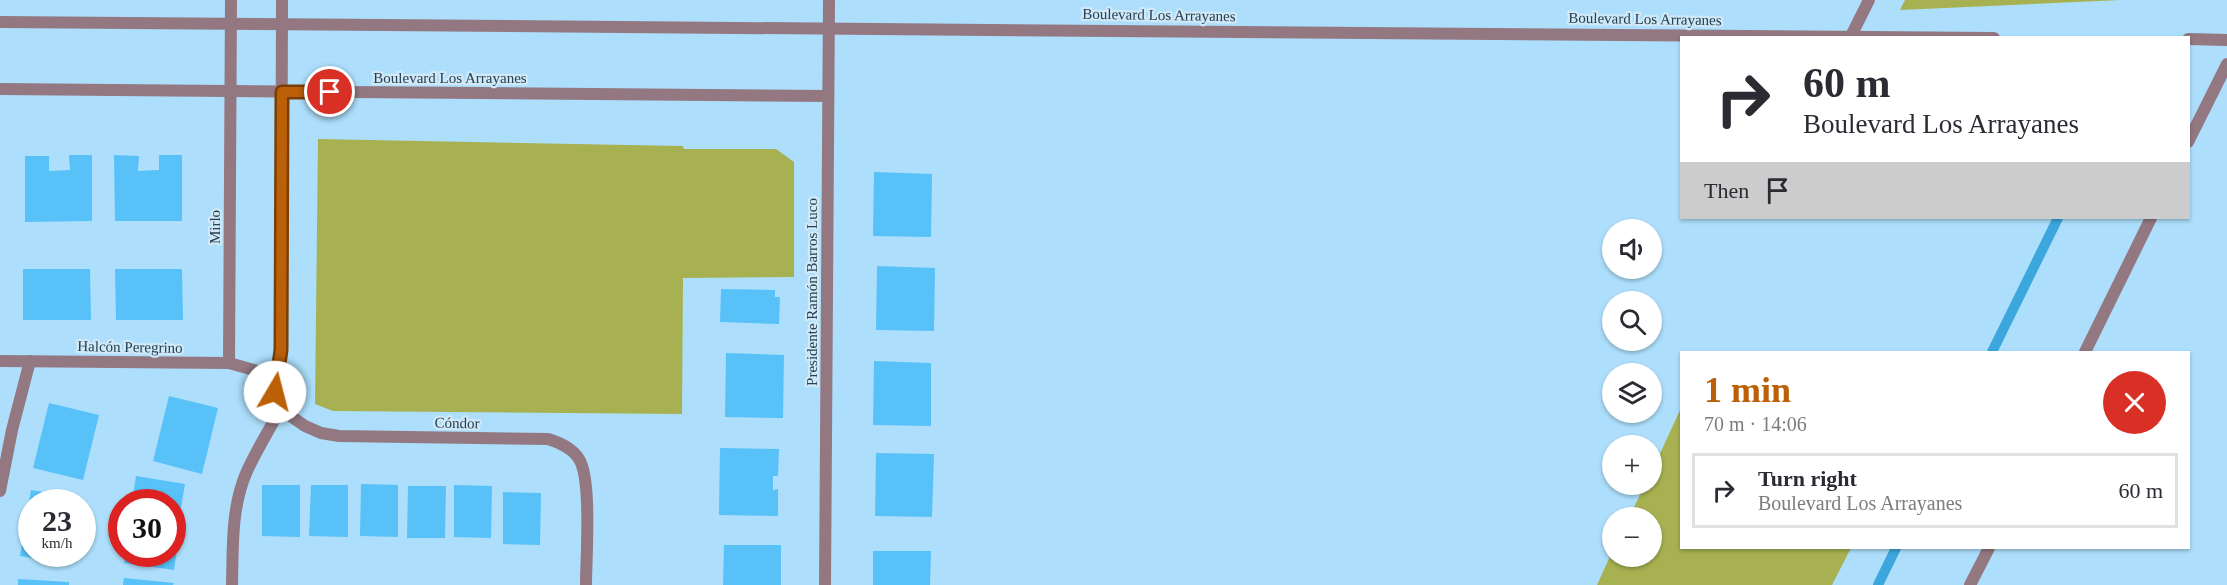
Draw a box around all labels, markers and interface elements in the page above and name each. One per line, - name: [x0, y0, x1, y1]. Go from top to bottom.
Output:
- street label: Boulevard Los Arrayanes: [1082, 6, 1236, 24]
- street label: Boulevard Los Arrayanes: [1568, 10, 1722, 28]
- icon: right: [1704, 60, 1782, 138]
- text: 60 m: [1803, 60, 1891, 106]
- pin: [304, 66, 355, 117]
- street label: Boulevard Los Arrayanes: [373, 70, 527, 86]
- icon: arrive: [313, 75, 346, 108]
- text: Boulevard Los Arrayanes: [1803, 109, 2079, 139]
- icon: arrive: [1761, 174, 1794, 207]
- text: Then: [1704, 178, 1749, 203]
- street label: Presidente Ramón Barros Luco: [804, 198, 820, 386]
- street label: Mirlo: [207, 210, 223, 244]
- map controls: [1602, 219, 1662, 567]
- button: sound: [1602, 219, 1662, 279]
- button: search: [1602, 291, 1662, 351]
- street label: Halcón Peregrino: [77, 338, 183, 356]
- position arrow: [243, 360, 307, 424]
- button: layers: [1602, 363, 1662, 423]
- text: 1 min: [1704, 370, 1791, 410]
- button: close: [2103, 371, 2166, 434]
- text: 70 m · 14:06: [1704, 413, 1807, 435]
- street label: Cóndor: [434, 415, 480, 431]
- button: +: [1602, 435, 1662, 495]
- text: Turn right: [1758, 466, 1857, 491]
- icon: right: [1707, 474, 1740, 507]
- text: 60 m: [2118, 478, 2163, 503]
- speed limit sign: 30: [108, 489, 186, 567]
- text: Boulevard Los Arrayanes: [1758, 492, 1962, 514]
- text: 23: [42, 504, 72, 537]
- button: −: [1602, 507, 1662, 567]
- text: km/h: [42, 535, 72, 551]

